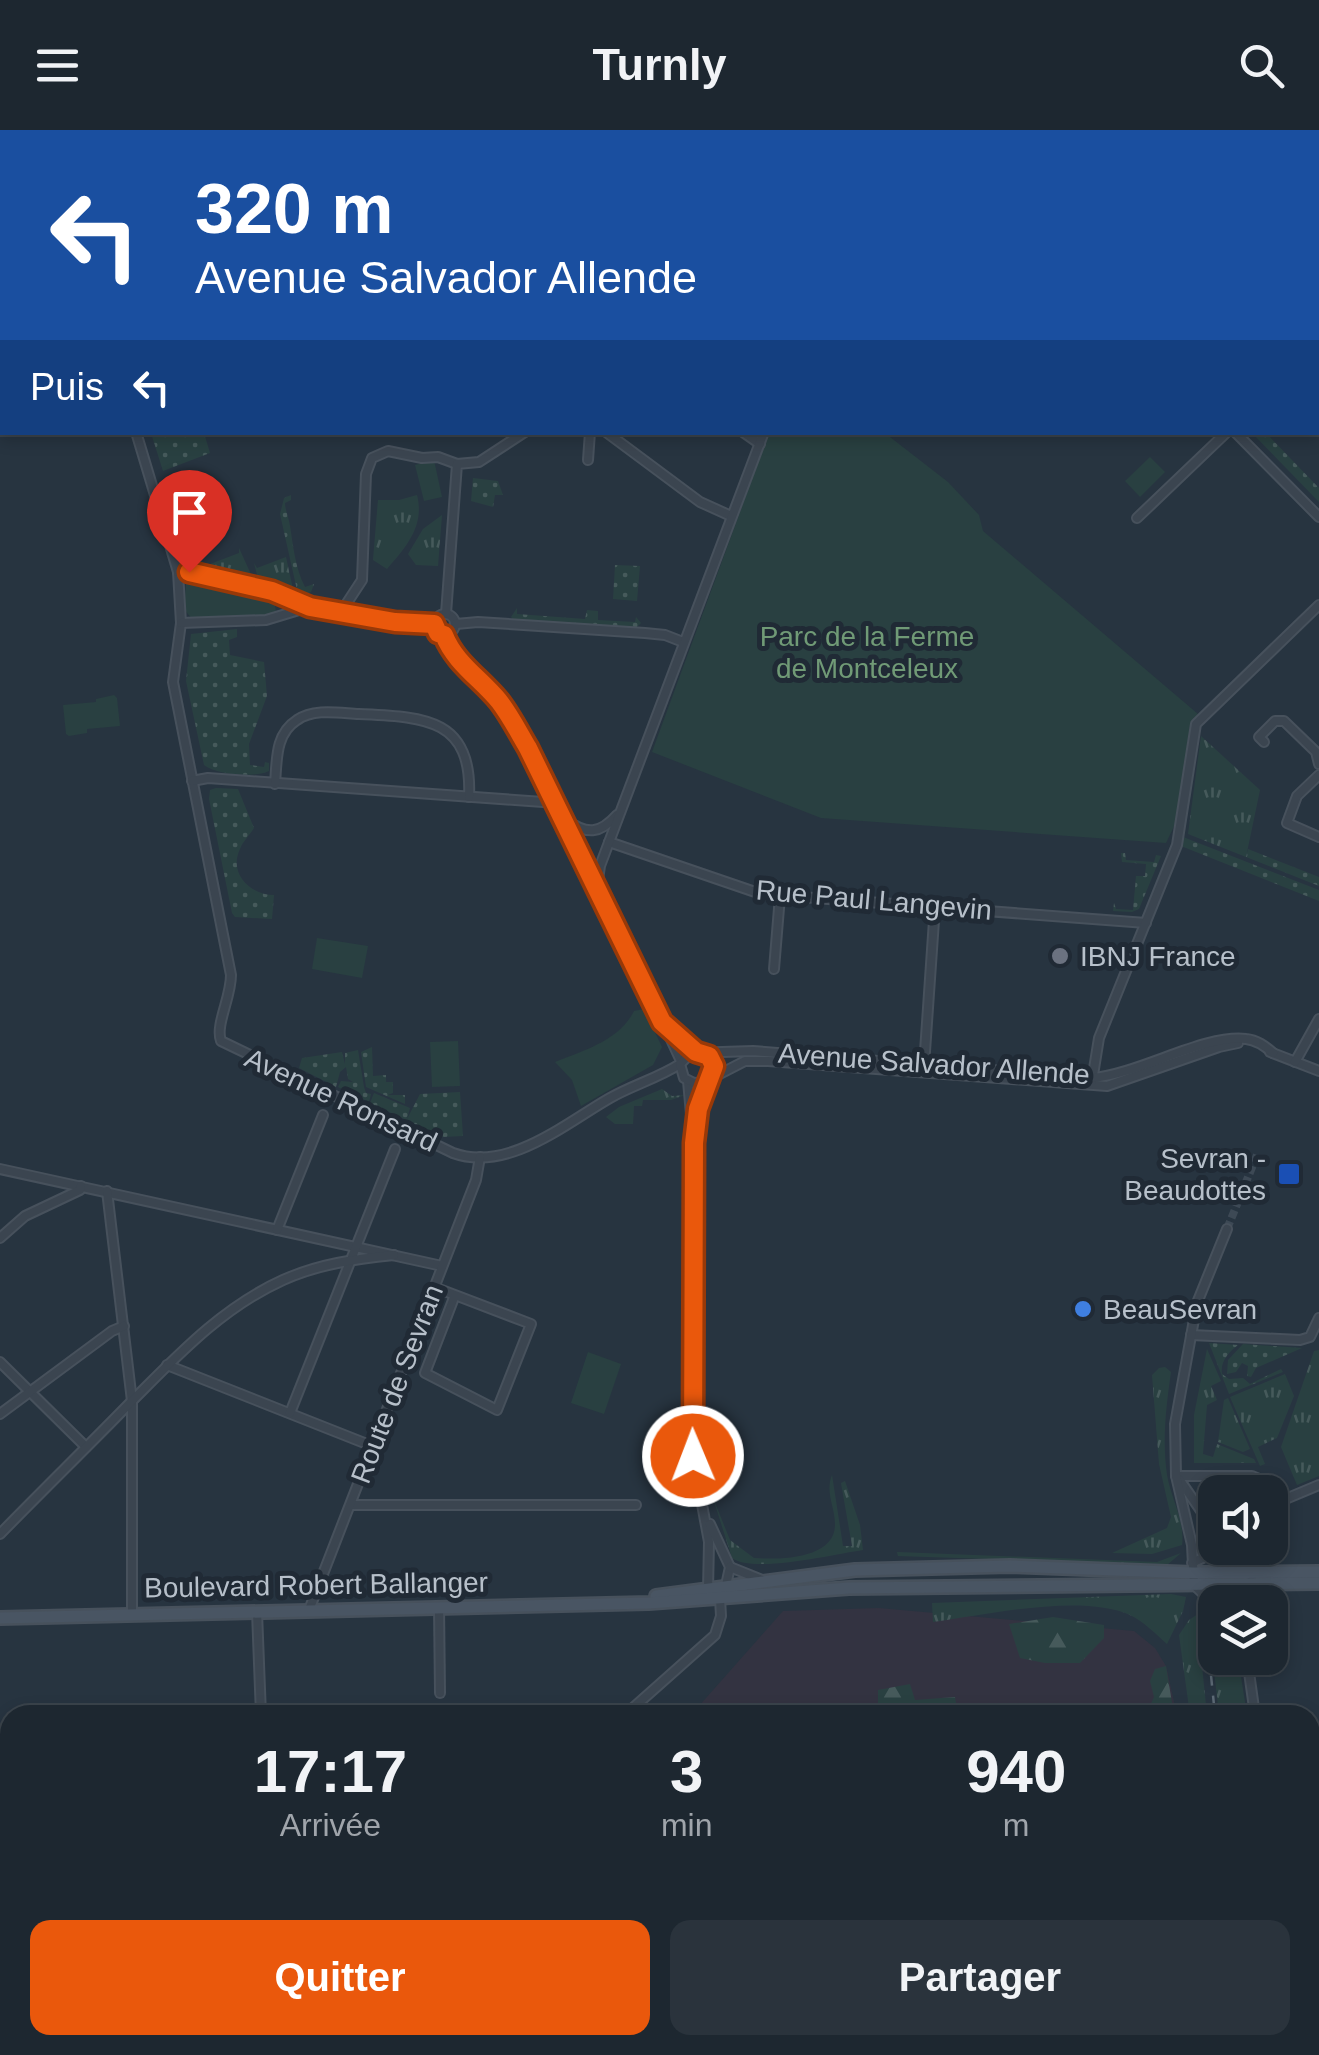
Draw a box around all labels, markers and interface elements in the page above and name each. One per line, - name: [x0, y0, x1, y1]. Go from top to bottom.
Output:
- icon: menu: [30, 38, 85, 93]
- icon: search: [1234, 38, 1289, 93]
- text: Turnly: [592, 39, 727, 90]
- icon: left: [30, 170, 160, 300]
- text: 320 m: [195, 170, 393, 248]
- text: Avenue Salvador Allende: [195, 252, 697, 303]
- icon: left: [124, 360, 179, 415]
- text: Puis: [30, 366, 104, 408]
- pin: [147, 470, 232, 573]
- icon: arrive: [162, 485, 217, 540]
- park label: Parc de la Ferme de Montceleux: [760, 621, 974, 684]
- street label: Rue Paul Langevin: [755, 874, 993, 926]
- place label: IBNJ France: [1080, 941, 1236, 972]
- marker: IBNJ France: [1049, 945, 1071, 967]
- street label: Avenue Salvador Allende: [777, 1038, 1091, 1090]
- street label: Avenue Ronsard: [240, 1042, 442, 1158]
- place label: Sevran - Beaudottes: [1124, 1143, 1266, 1206]
- marker: Sevran - Beaudottes: [1276, 1161, 1302, 1187]
- street label: Route de Sevran: [345, 1280, 449, 1488]
- place label: BeauSevran: [1103, 1294, 1257, 1325]
- marker: BeauSevran: [1072, 1298, 1094, 1320]
- position arrow: [641, 1404, 745, 1508]
- map controls: [1198, 1475, 1288, 1675]
- button: sound: [1198, 1475, 1288, 1565]
- street label: Boulevard Robert Ballanger: [144, 1567, 488, 1603]
- button: layers: [1198, 1585, 1288, 1675]
- text: 17:17: [254, 1738, 407, 1805]
- text: 3: [670, 1738, 703, 1805]
- text: 940: [966, 1738, 1066, 1805]
- text: Arrivée: [280, 1807, 381, 1843]
- text: min: [661, 1807, 712, 1843]
- text: m: [1003, 1807, 1030, 1843]
- button: Quitter: [30, 1920, 650, 2035]
- button: Partager: [670, 1920, 1290, 2035]

